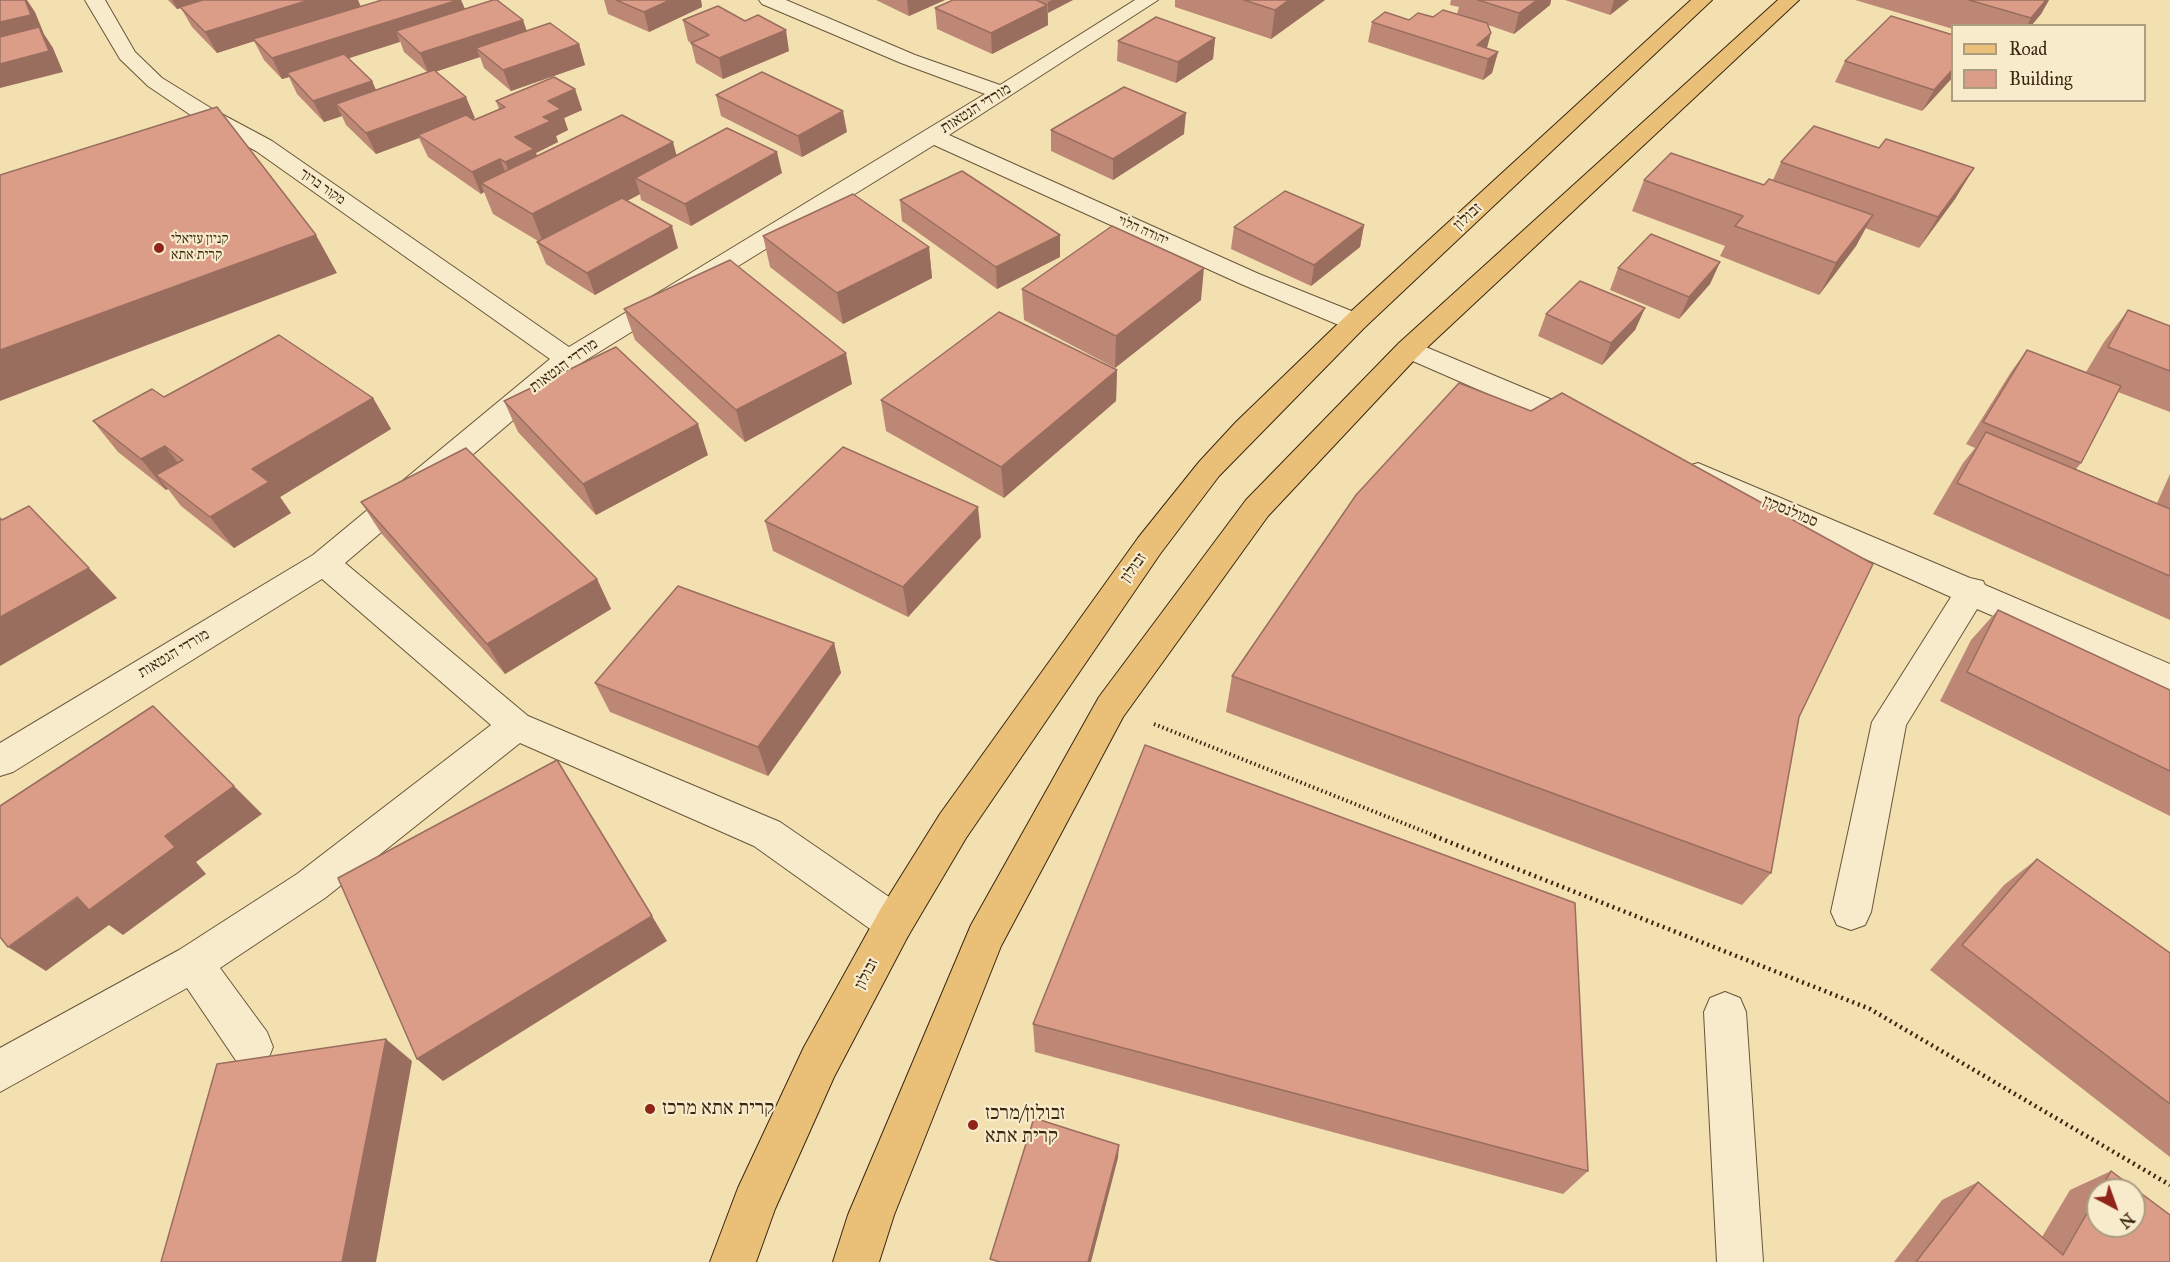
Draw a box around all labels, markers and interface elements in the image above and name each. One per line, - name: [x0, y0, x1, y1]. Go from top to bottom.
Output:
- legend: [1951, 24, 2146, 102]
- text: Road: [2009, 38, 2047, 60]
- text: Building: [2009, 68, 2072, 90]
- street label: מורדי הגטאות: [937, 80, 1015, 138]
- street label: מקור ברוך: [296, 165, 348, 209]
- street label: זבולון: [1450, 199, 1486, 235]
- street label: יהודה הלוי: [1115, 212, 1171, 250]
- place label: קניון עזיאלי קרית אתא: [171, 232, 229, 264]
- marker: קניון עזיאלי קרית אתא: [152, 241, 166, 255]
- street label: מורדי הגטאות: [526, 335, 602, 397]
- street label: סמולנסקין: [1760, 492, 1820, 532]
- street label: זבולון: [1117, 549, 1151, 587]
- street label: מורדי הגטאות: [135, 625, 213, 683]
- street label: זבולון: [851, 955, 883, 993]
- place label: קרית אתא מרכז: [662, 1097, 774, 1121]
- marker: קרית אתא מרכז: [643, 1102, 657, 1116]
- place label: זבולון/מרכז קרית אתא: [985, 1102, 1065, 1149]
- marker: זבולון/מרכז קרית אתא: [966, 1118, 980, 1132]
- north arrow: [2086, 1178, 2146, 1238]
- text: N: [2115, 1209, 2138, 1232]

